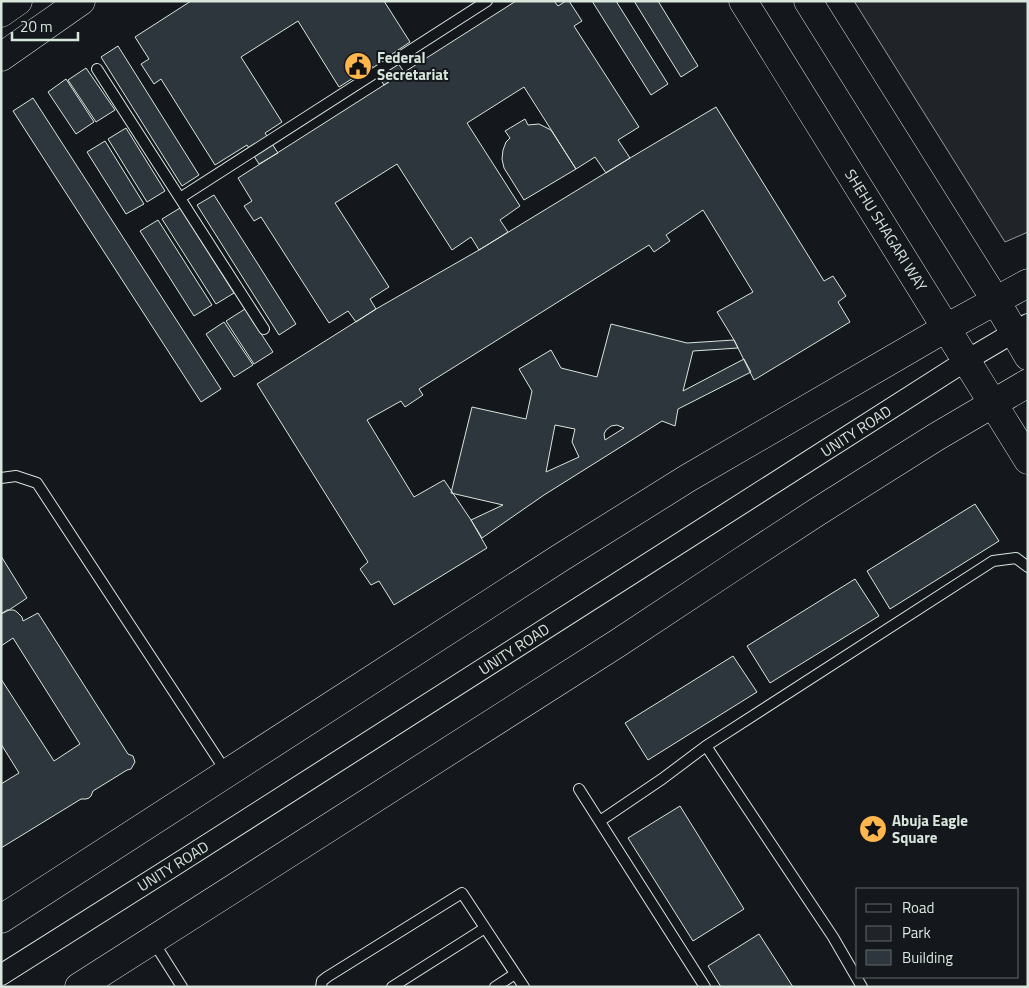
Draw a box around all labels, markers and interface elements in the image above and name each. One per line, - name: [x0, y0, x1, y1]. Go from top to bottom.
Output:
- scale bar: [12, 10, 79, 42]
- text: 20 m: [20, 15, 53, 38]
- place label: Federal Secretariat: [377, 46, 449, 86]
- public building icon: Federal Secretariat: [343, 51, 373, 81]
- street label: SHEHU SHAGARI WAY: [839, 164, 933, 296]
- street label: UNITY ROAD: [816, 399, 896, 463]
- street label: UNITY ROAD: [474, 617, 554, 681]
- place label: Abuja Eagle Square: [892, 809, 968, 849]
- place icon: Abuja Eagle Square: [858, 814, 888, 844]
- street label: UNITY ROAD: [133, 835, 213, 897]
- legend: [856, 888, 1019, 978]
- text: Road: [902, 896, 934, 919]
- text: Park: [902, 921, 931, 944]
- text: Building: [902, 946, 953, 969]

